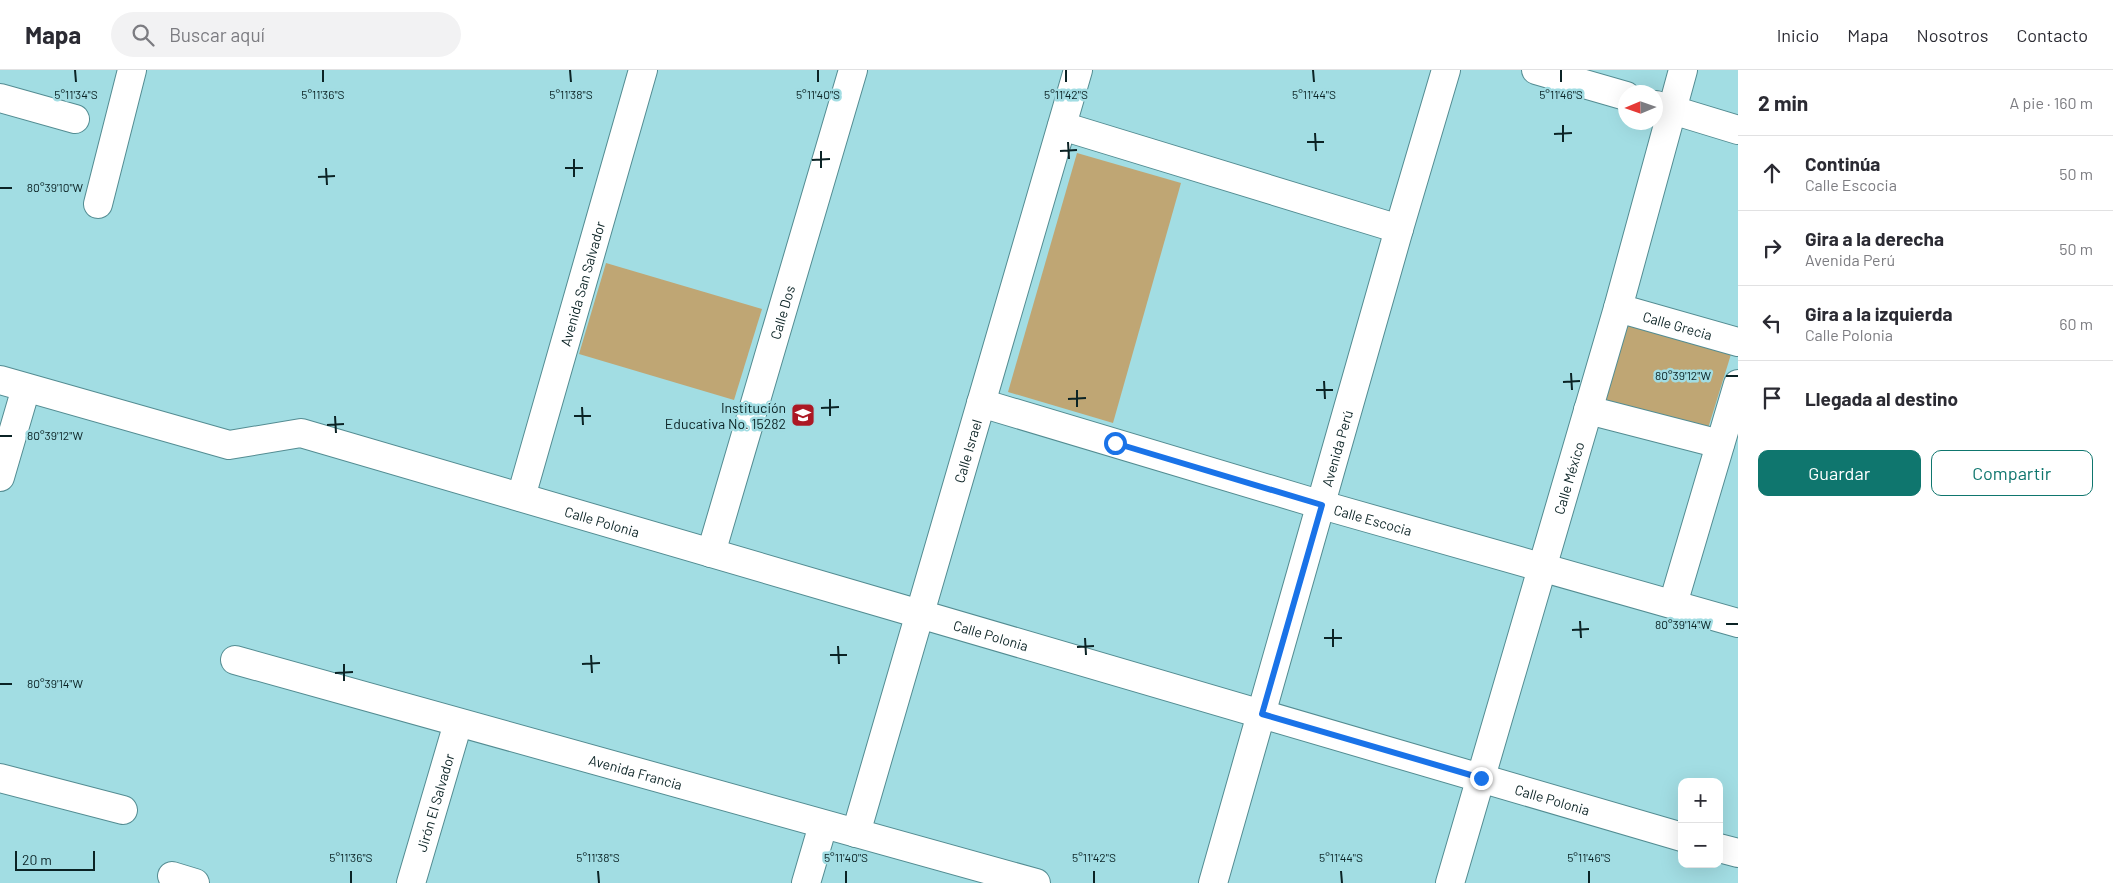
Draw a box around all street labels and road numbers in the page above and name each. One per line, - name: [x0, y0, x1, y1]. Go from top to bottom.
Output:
- street label: Avenida San Salvador: [556, 219, 608, 348]
- street label: Calle Dos: [766, 283, 798, 341]
- street label: Calle Grecia: [1641, 307, 1714, 343]
- street label: Avenida Perú: [1318, 408, 1356, 489]
- street label: Calle Israel: [950, 417, 985, 485]
- street label: Calle México: [1550, 440, 1587, 516]
- street label: Calle Escocia: [1332, 500, 1414, 539]
- street label: Calle Polonia: [563, 502, 642, 540]
- street label: Calle Polonia: [952, 616, 1030, 654]
- street label: Avenida Francia: [587, 750, 684, 793]
- street label: Jirón El Salvador: [412, 751, 457, 854]
- street label: Calle Polonia: [1513, 780, 1592, 818]

